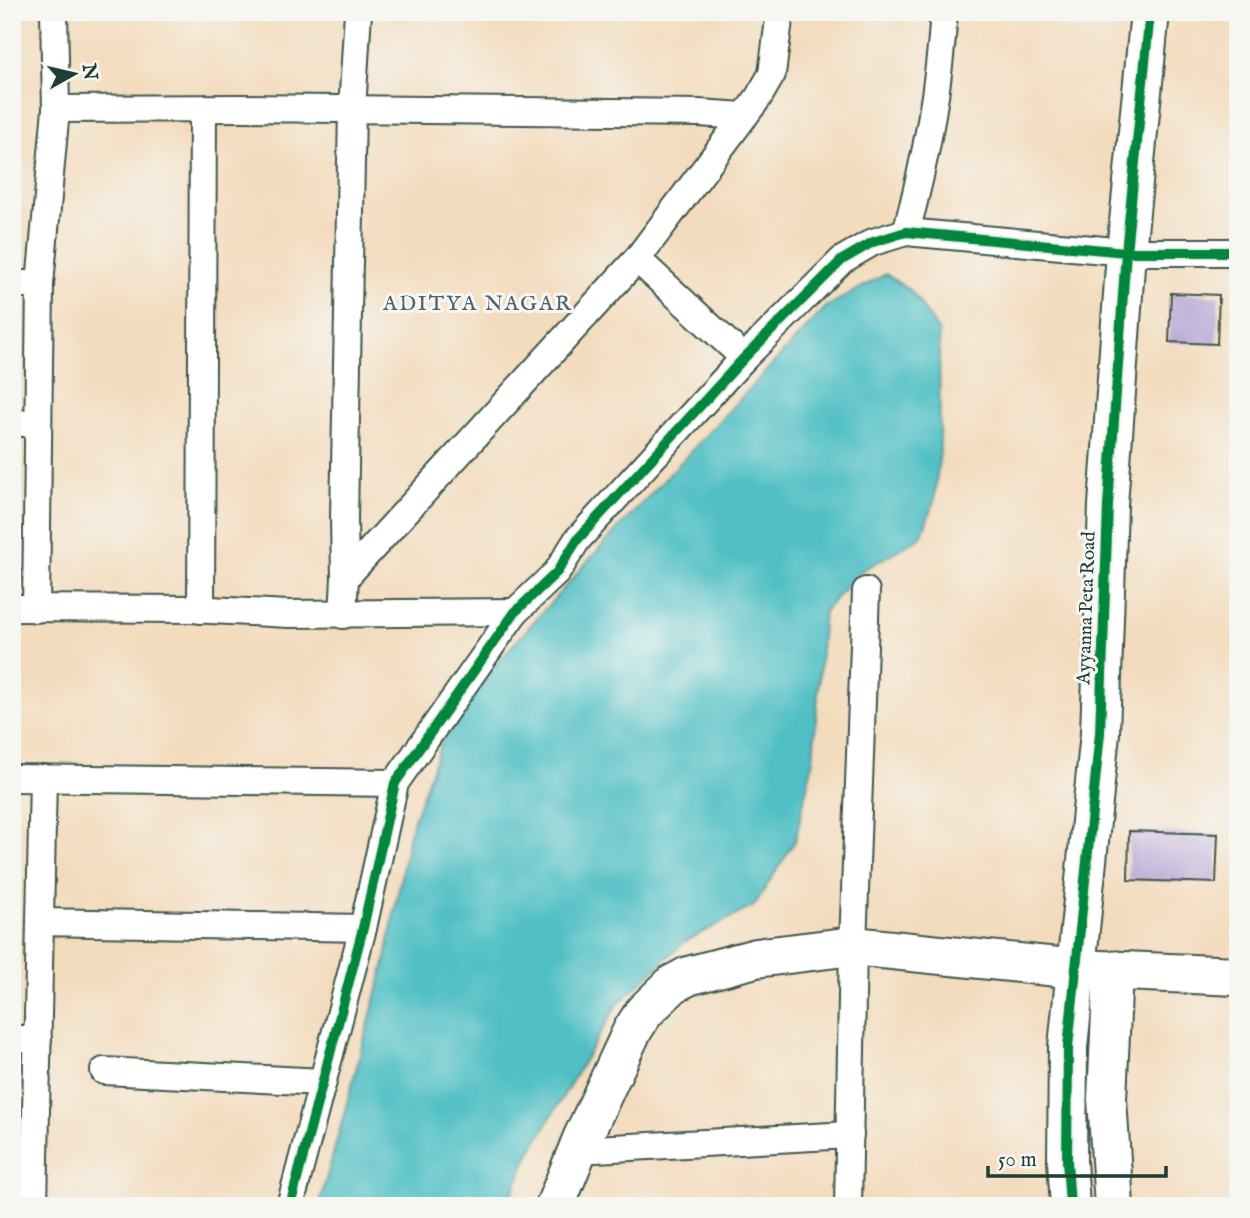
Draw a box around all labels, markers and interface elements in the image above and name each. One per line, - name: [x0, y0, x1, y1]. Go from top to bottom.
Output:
- north arrow: [38, 38, 108, 108]
- text: N: [76, 61, 102, 82]
- district label: ADITYA NAGAR: [382, 291, 573, 318]
- street label: Ayyanna Peta Road: [1072, 530, 1102, 686]
- scale bar: [988, 1134, 1166, 1178]
- text: 50 m: [998, 1147, 1037, 1174]

